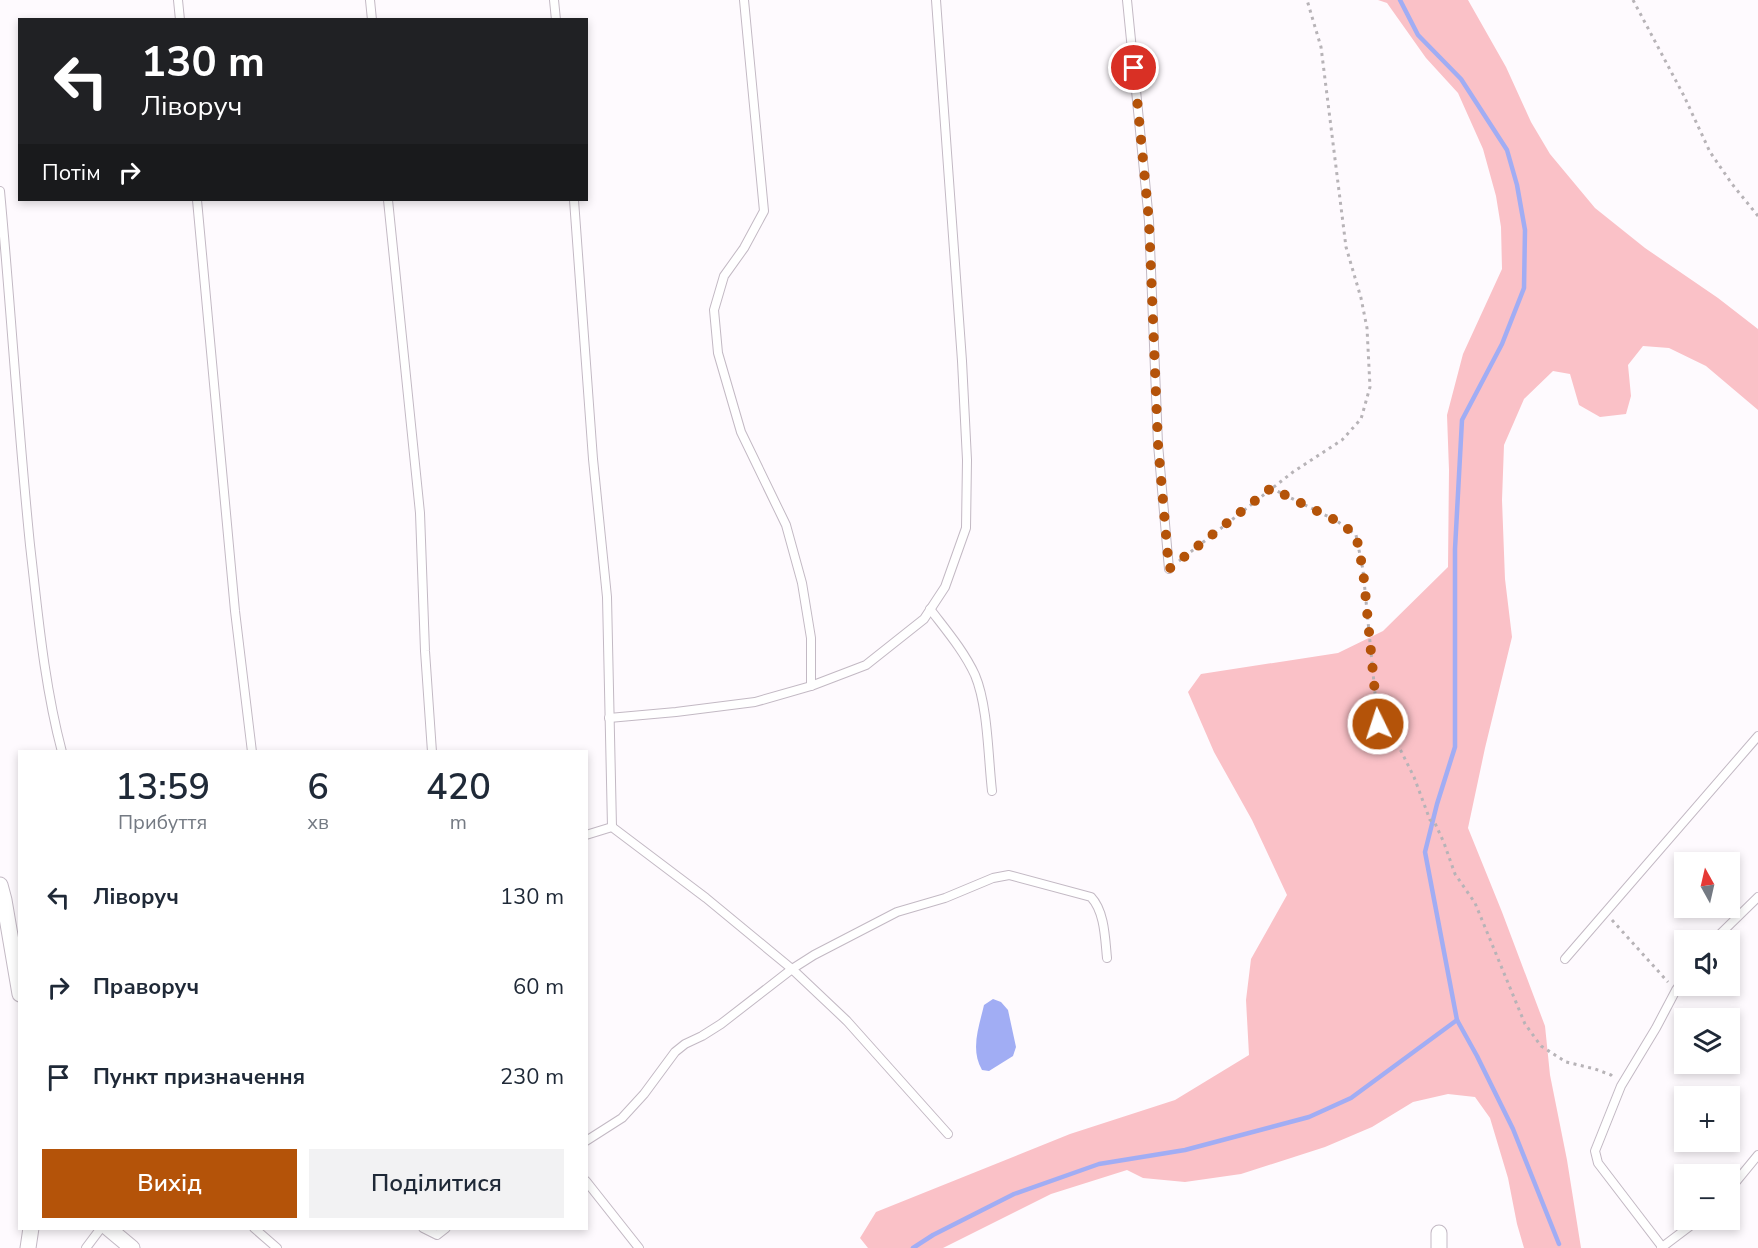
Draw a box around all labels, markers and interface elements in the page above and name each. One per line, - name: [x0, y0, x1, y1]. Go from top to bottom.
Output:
- text: 130 m: [141, 34, 265, 91]
- icon: left: [42, 42, 120, 120]
- pin: [1108, 42, 1159, 93]
- icon: arrive: [1117, 51, 1150, 84]
- text: Ліворуч: [141, 88, 242, 125]
- icon: right: [113, 156, 146, 189]
- text: Потім: [42, 158, 101, 188]
- position arrow: [1346, 692, 1410, 756]
- text: 13:59: [115, 763, 210, 812]
- text: 6: [307, 763, 329, 812]
- text: 420: [426, 763, 491, 812]
- text: Прибуття: [118, 809, 207, 836]
- text: хв: [307, 809, 329, 836]
- text: m: [450, 809, 467, 836]
- north arrow: [1674, 852, 1740, 918]
- map controls: [1674, 852, 1740, 1230]
- icon: left: [42, 881, 75, 914]
- text: Ліворуч: [93, 882, 179, 912]
- text: 130 m: [500, 882, 564, 912]
- button: sound: [1674, 930, 1740, 996]
- icon: right: [42, 971, 75, 1004]
- text: Праворуч: [93, 972, 199, 1002]
- text: 60 m: [513, 972, 564, 1002]
- button: layers: [1674, 1008, 1740, 1074]
- icon: arrive: [42, 1061, 75, 1094]
- text: Пункт призначення: [93, 1062, 305, 1092]
- text: 230 m: [500, 1062, 564, 1092]
- button: +: [1674, 1086, 1740, 1152]
- button: Вихід: [42, 1149, 297, 1218]
- button: Поділитися: [309, 1149, 564, 1218]
- button: −: [1674, 1164, 1740, 1230]

